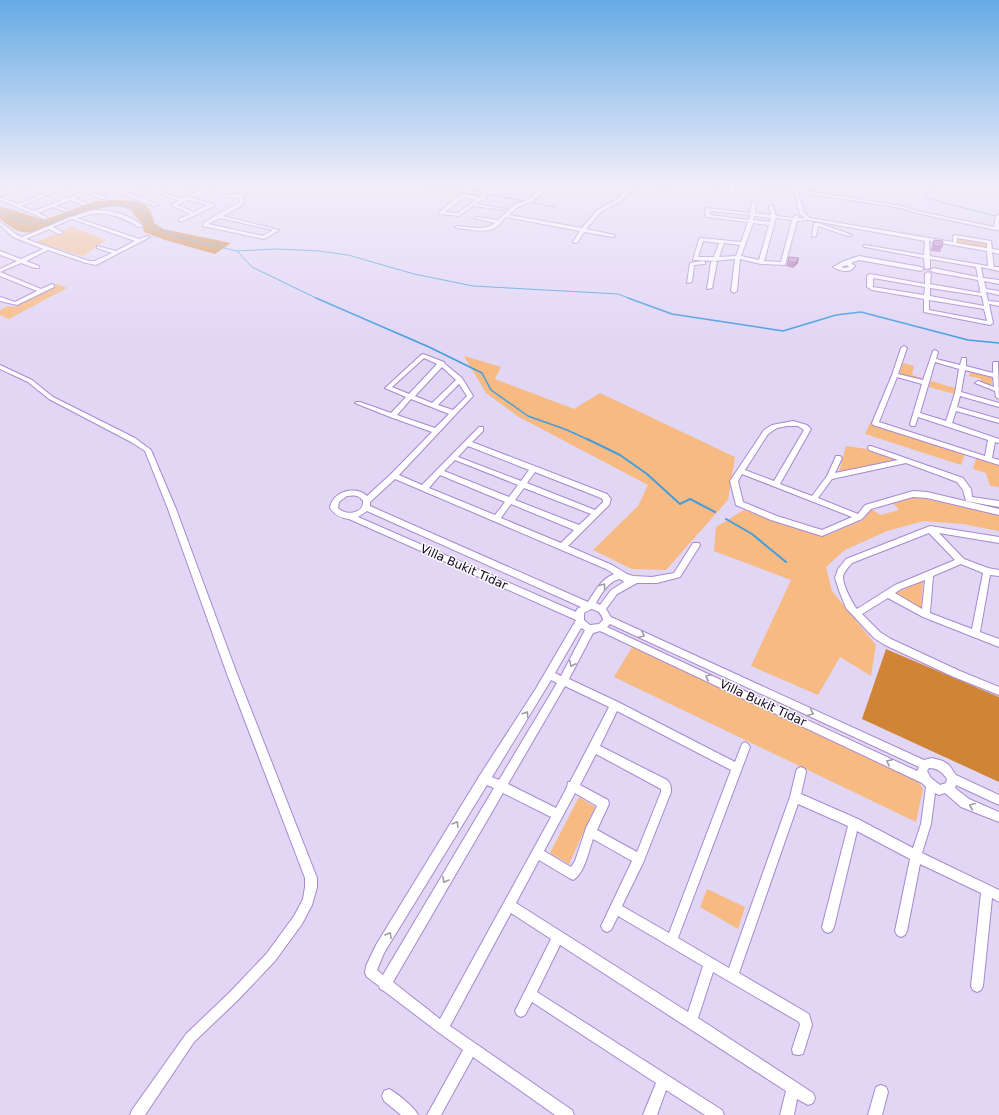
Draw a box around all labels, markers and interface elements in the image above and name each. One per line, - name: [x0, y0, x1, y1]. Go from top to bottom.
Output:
- street label: Villa Bukit Tidar: [418, 541, 510, 593]
- one-way arrow: [598, 584, 605, 591]
- one-way arrow: [638, 630, 646, 638]
- one-way arrow: [570, 659, 577, 667]
- one-way arrow: [705, 674, 712, 682]
- street label: Villa Bukit Tidar: [717, 677, 809, 729]
- one-way arrow: [807, 708, 815, 716]
- one-way arrow: [521, 711, 528, 718]
- one-way arrow: [886, 759, 893, 767]
- one-way arrow: [968, 802, 975, 810]
- one-way arrow: [451, 821, 458, 828]
- one-way arrow: [443, 876, 450, 883]
- one-way arrow: [385, 932, 392, 939]

